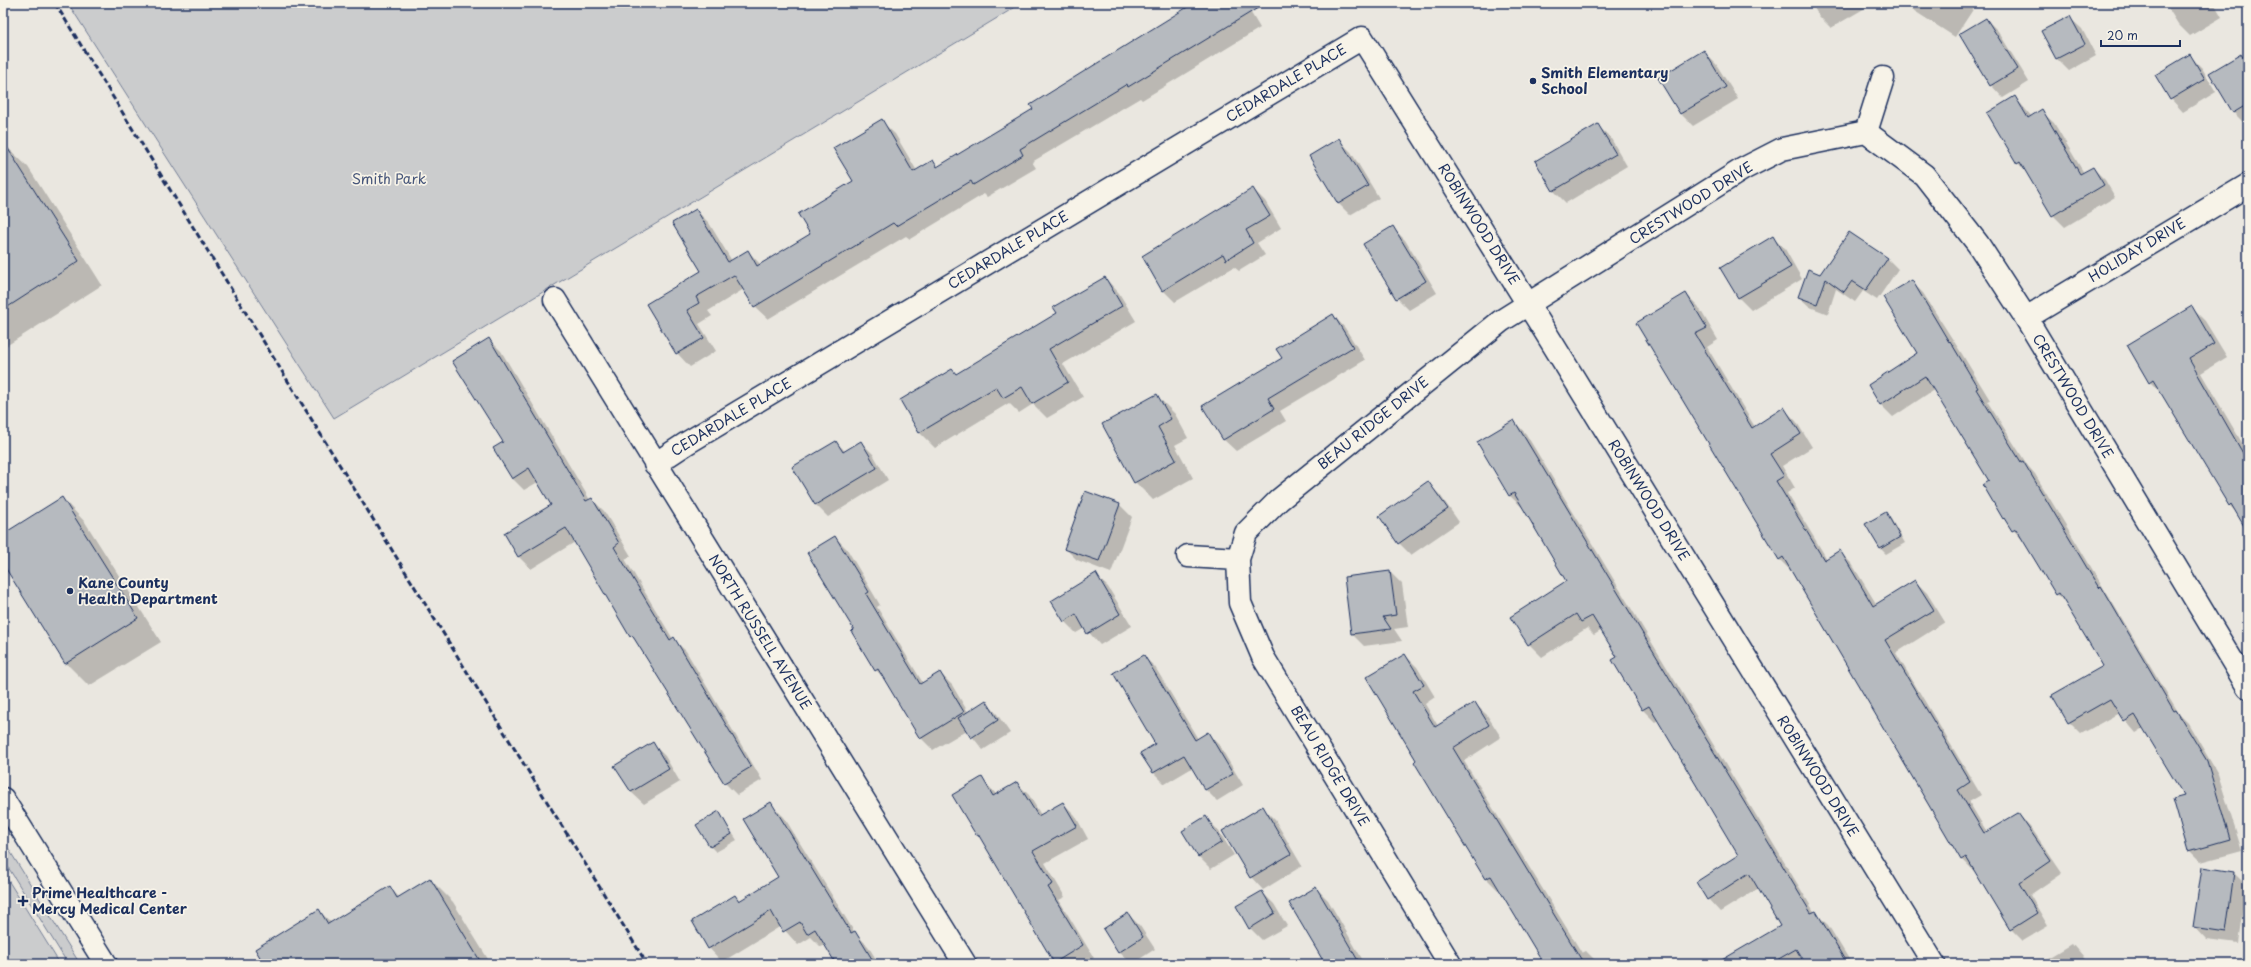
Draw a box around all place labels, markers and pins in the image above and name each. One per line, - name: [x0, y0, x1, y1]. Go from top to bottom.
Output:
- place label: Smith Elementary School: [1541, 62, 1668, 99]
- marker: Smith Elementary School: [1528, 76, 1538, 86]
- place label: Kane County Health Department: [78, 572, 218, 609]
- marker: Kane County Health Department: [65, 586, 75, 596]
- place label: Prime Healthcare - Mercy Medical Center: [32, 882, 188, 919]
- marker: Prime Healthcare - Mercy Medical Center: [17, 895, 29, 907]

